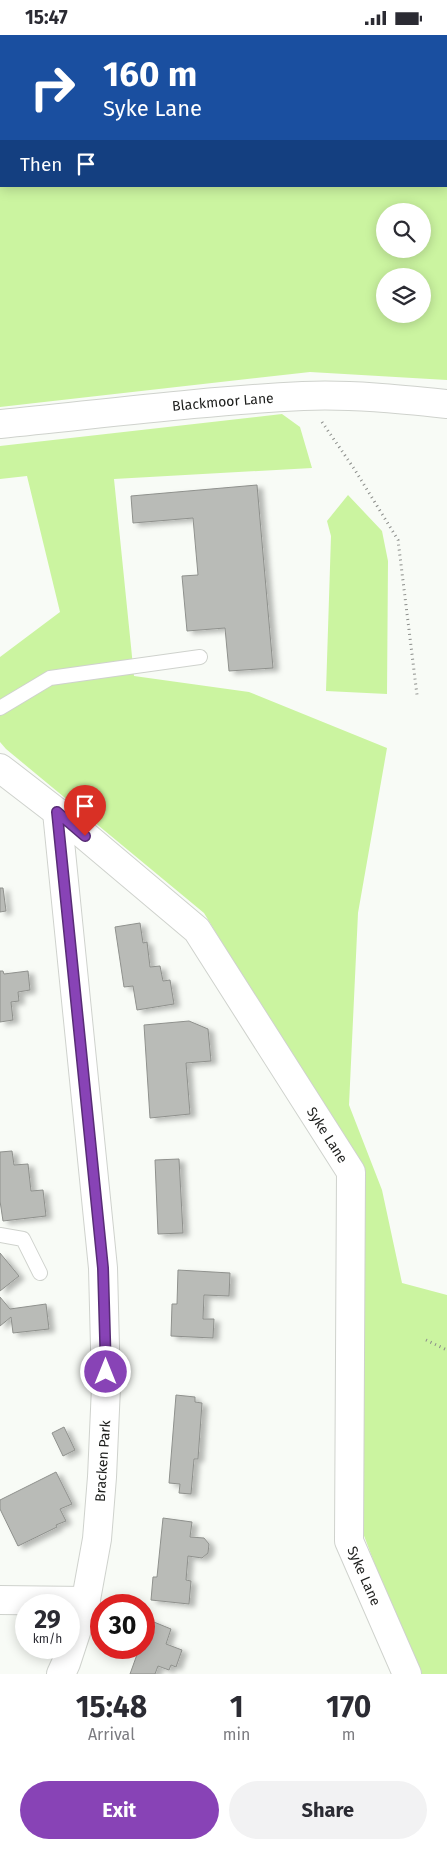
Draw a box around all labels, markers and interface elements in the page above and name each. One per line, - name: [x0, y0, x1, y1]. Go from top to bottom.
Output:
- text: 15:47: [25, 6, 68, 29]
- text: 160 m: [103, 53, 197, 95]
- icon: right: [20, 55, 85, 120]
- text: Syke Lane: [103, 95, 202, 122]
- icon: arrive: [72, 150, 100, 178]
- text: Then: [20, 153, 62, 176]
- map controls: [376, 203, 431, 323]
- button: search: [376, 203, 431, 258]
- button: layers: [376, 268, 431, 323]
- street label: Blackmoor Lane: [171, 389, 274, 415]
- pin: [64, 785, 106, 836]
- icon: arrive: [71, 792, 99, 820]
- street label: Syke Lane: [303, 1104, 352, 1166]
- position arrow: [79, 1345, 131, 1397]
- street label: Bracken Park: [92, 1419, 114, 1502]
- street label: Syke Lane: [344, 1544, 385, 1608]
- speed limit sign: 30: [90, 1594, 155, 1659]
- text: 29: [34, 1605, 61, 1635]
- text: km/h: [33, 1632, 62, 1646]
- text: 15:48: [76, 1689, 147, 1725]
- text: 1: [230, 1689, 244, 1725]
- text: 170: [326, 1689, 371, 1725]
- text: Arrival: [88, 1725, 135, 1744]
- text: min: [223, 1725, 250, 1744]
- text: m: [342, 1725, 356, 1744]
- button: Exit: [20, 1781, 219, 1839]
- button: Share: [229, 1781, 427, 1839]

